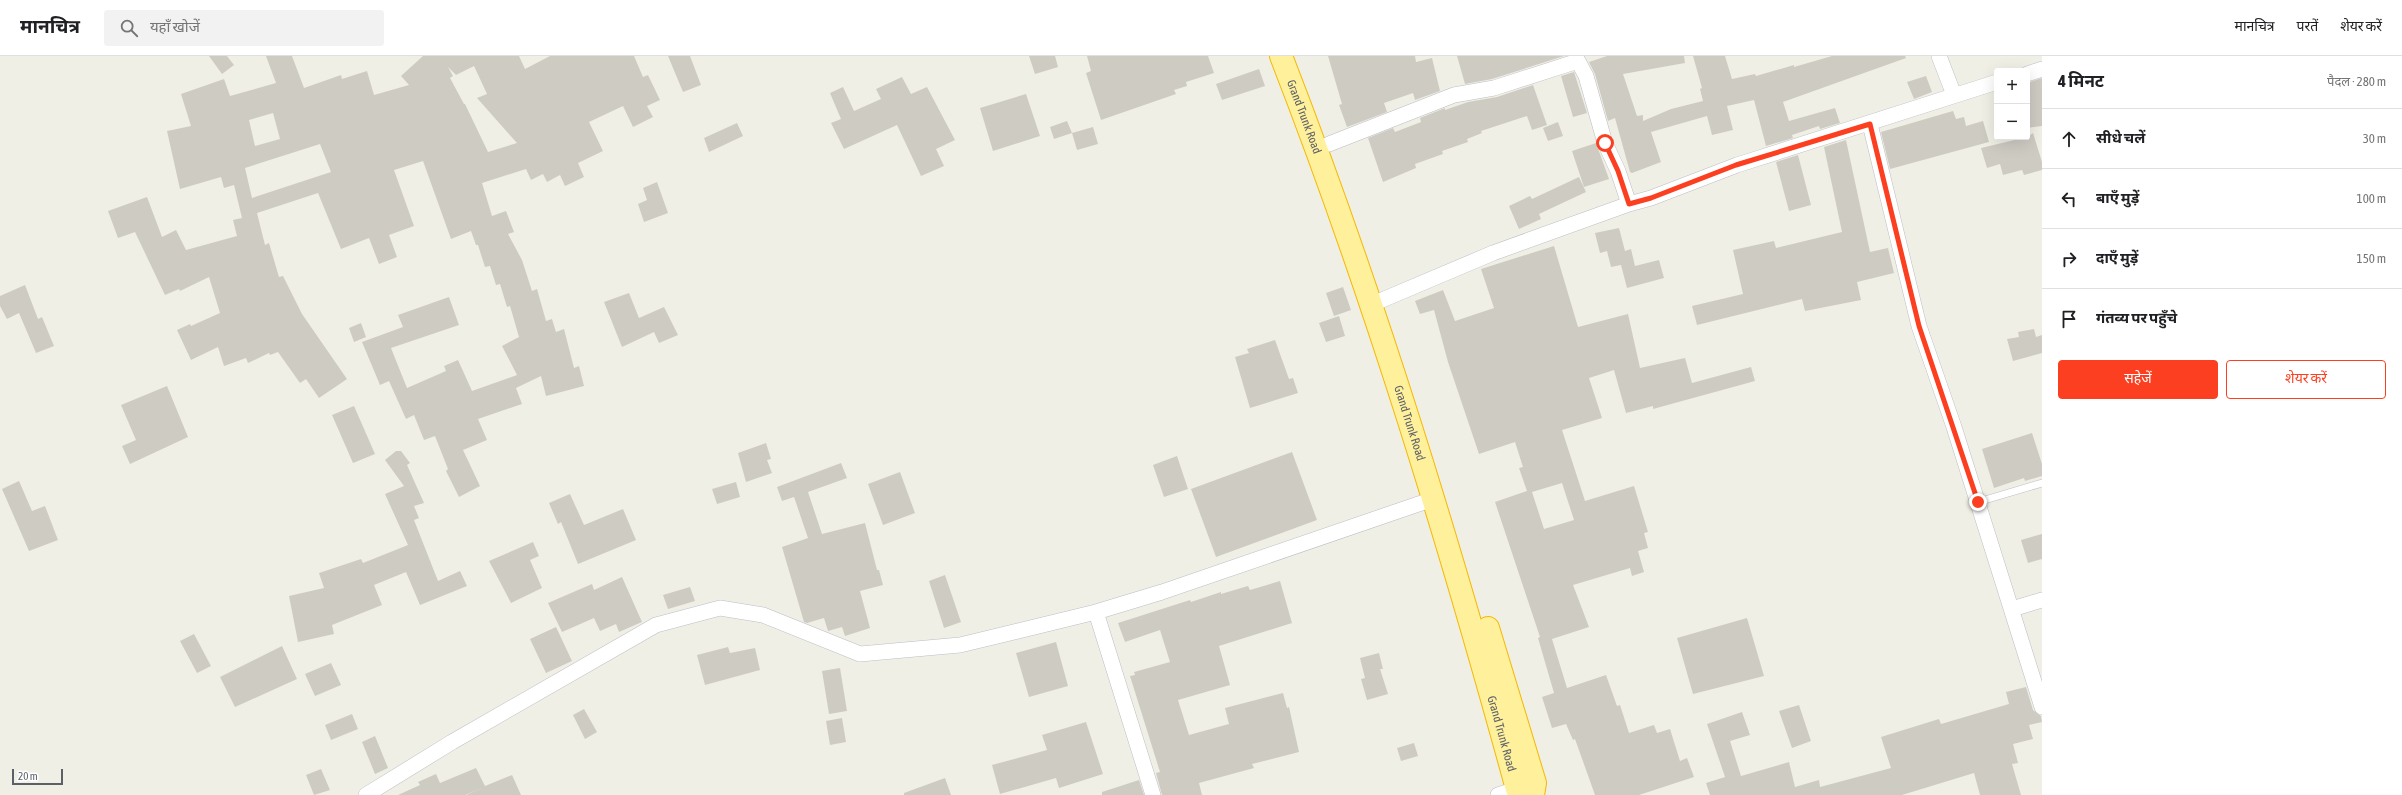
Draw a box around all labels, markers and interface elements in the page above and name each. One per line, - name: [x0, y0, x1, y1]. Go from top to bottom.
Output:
- search box: [104, 10, 384, 46]
- text: मानचित्र: [20, 15, 80, 37]
- icon: search: [118, 17, 140, 39]
- text: यहाँ खोजें: [150, 18, 200, 35]
- text: मानचित्र: [2235, 18, 2275, 34]
- text: परतें: [2297, 18, 2318, 34]
- text: शेयर करें: [2340, 18, 2382, 34]
- map controls: [1994, 68, 2030, 140]
- button: +: [1994, 68, 2030, 104]
- text: 4 मिनट: [2058, 71, 2104, 91]
- text: पैदल · 280 m: [2327, 74, 2386, 89]
- street label: Grand Trunk Road: [1284, 78, 1324, 156]
- button: −: [1994, 104, 2030, 140]
- icon: ahead: [2058, 128, 2080, 150]
- text: सीधे चलें: [2096, 129, 2145, 146]
- text: 30 m: [2363, 131, 2386, 146]
- route start: [1596, 134, 1614, 152]
- icon: left: [2058, 188, 2080, 210]
- text: बाएँ मुड़ें: [2096, 189, 2139, 206]
- text: 100 m: [2357, 191, 2386, 206]
- icon: right: [2058, 248, 2080, 270]
- text: दाएँ मुड़ें: [2096, 249, 2138, 266]
- text: 150 m: [2357, 251, 2386, 266]
- icon: arrive: [2058, 308, 2080, 330]
- text: गंतव्य पर पहुँचे: [2096, 309, 2177, 326]
- button: सहेजें: [2058, 360, 2218, 399]
- button: शेयर करें: [2226, 360, 2386, 399]
- street label: Grand Trunk Road: [1391, 384, 1428, 462]
- route end: [1969, 493, 1987, 511]
- street label: Grand Trunk Road: [1484, 694, 1519, 773]
- scale bar: [12, 767, 63, 786]
- text: 20 m: [18, 770, 38, 782]

